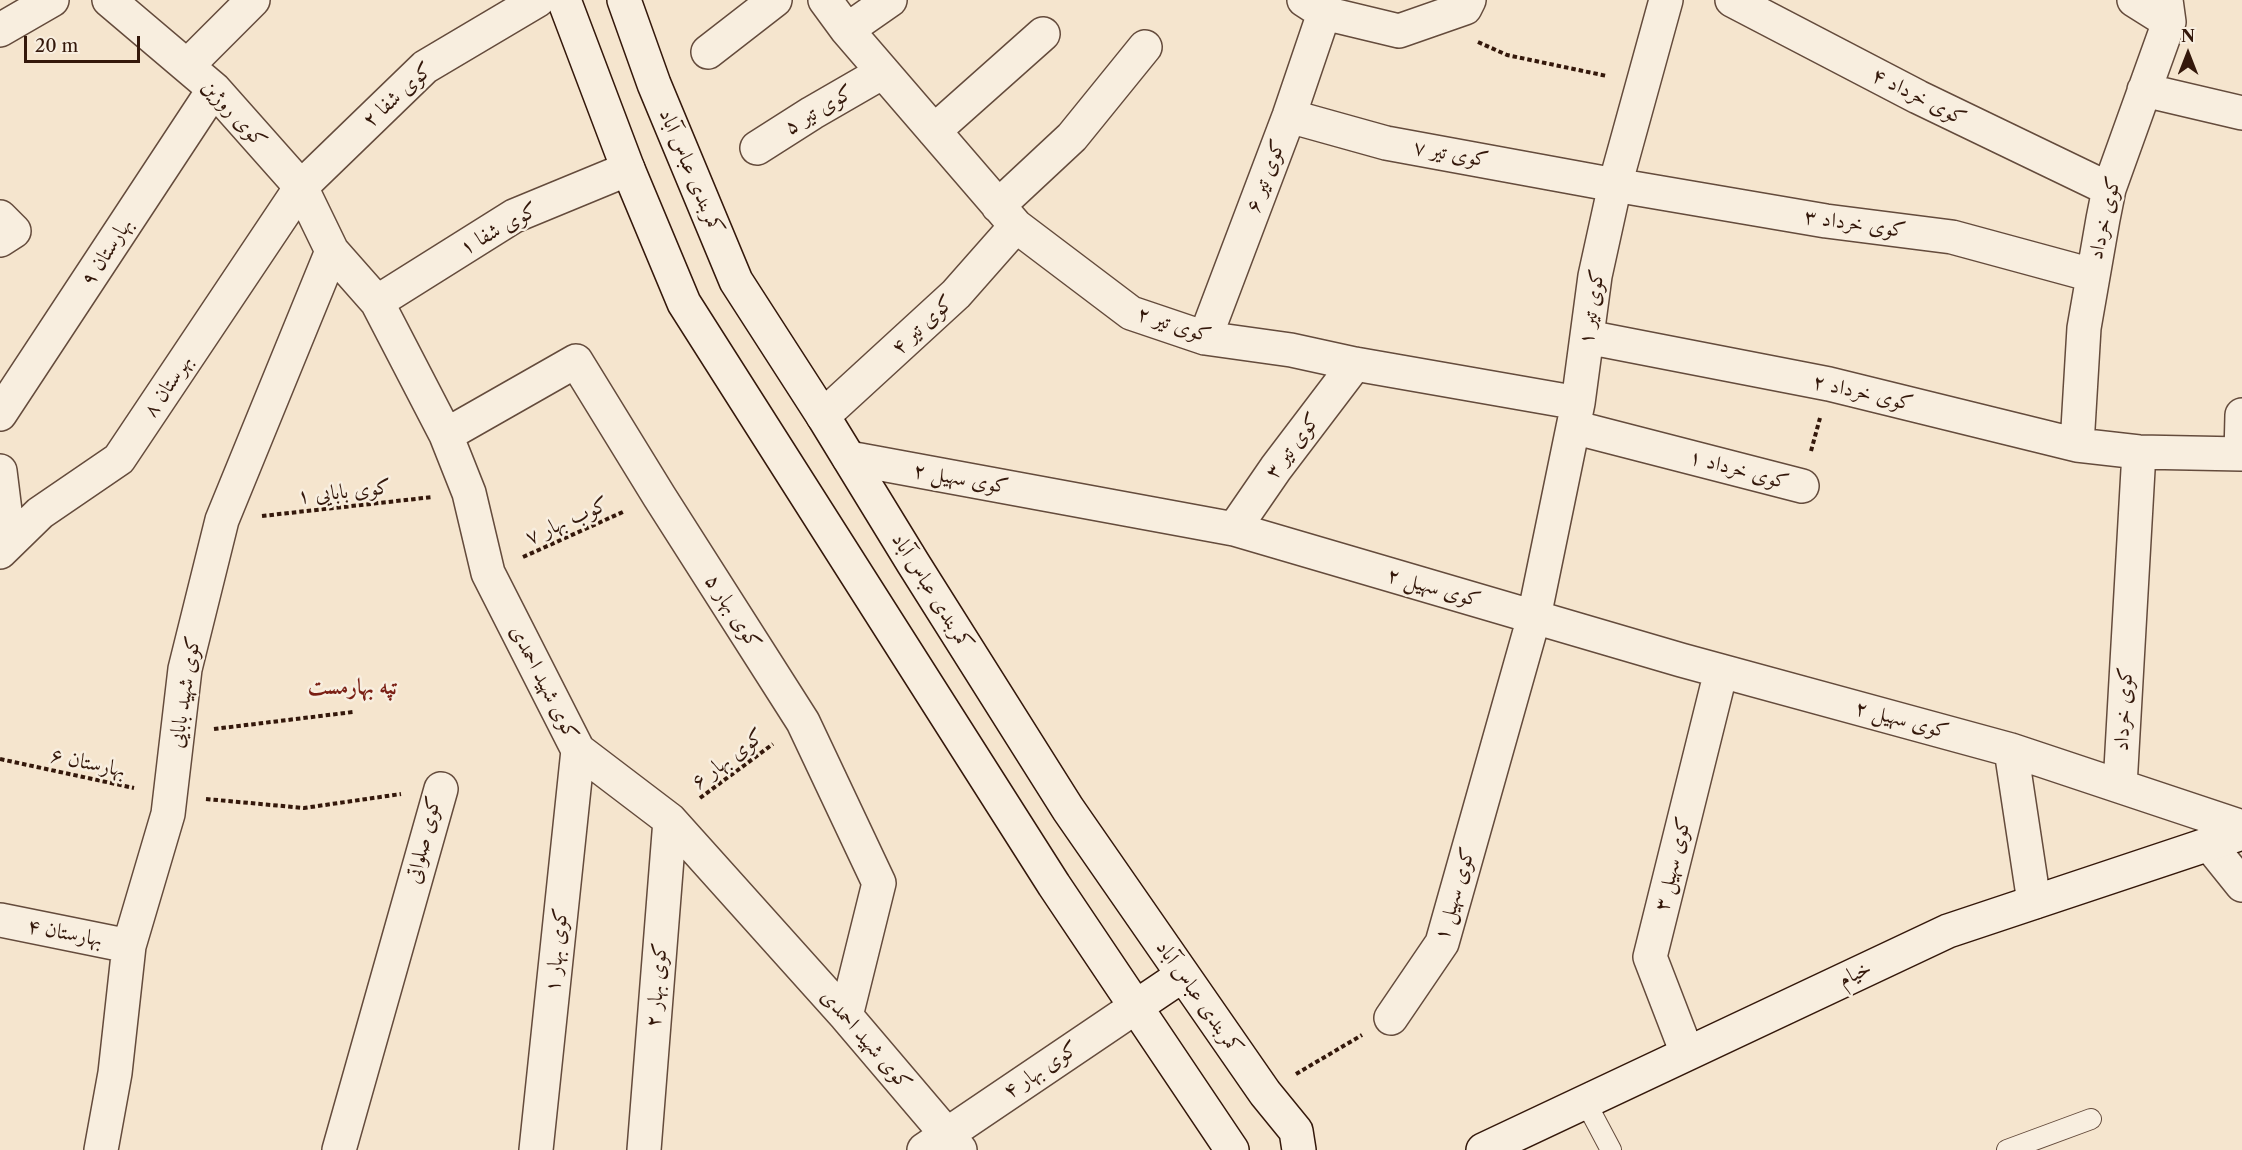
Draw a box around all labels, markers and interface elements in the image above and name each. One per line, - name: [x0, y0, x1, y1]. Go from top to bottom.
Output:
- scale bar: [27, 24, 142, 62]
- north arrow: [2158, 24, 2218, 84]
- text: N: [2181, 26, 2195, 46]
- text: 20 m: [35, 35, 78, 57]
- street label: کوی شفا ۲: [358, 57, 438, 133]
- street label: کوی خرداد ۴: [1868, 63, 1970, 131]
- street label: کوی روژین: [196, 75, 272, 153]
- street label: کوی تیر ۵: [780, 80, 858, 140]
- street label: کمربندی عباس آباد: [653, 105, 729, 239]
- street label: کوی تیر ۷: [1411, 135, 1491, 173]
- street label: کوی تیر ۶: [1241, 136, 1291, 216]
- street label: کوی خرداد: [2083, 174, 2127, 262]
- street label: کوی شفا ۱: [456, 197, 542, 261]
- street label: کوی خرداد ۳: [1802, 204, 1908, 244]
- street label: بهارستان ۹: [76, 213, 138, 291]
- street label: کوی تیر ۱: [1574, 267, 1610, 347]
- street label: کوی تیر ۴: [887, 290, 959, 360]
- street label: کوی تیر ۲: [1134, 301, 1214, 349]
- street label: بهرستان ۸: [138, 350, 198, 422]
- street label: کوی خرداد ۲: [1810, 369, 1916, 417]
- street label: کوی تیر ۳: [1260, 408, 1326, 484]
- street label: کوی خرداد ۱: [1686, 445, 1792, 495]
- street label: کوی سهیل ۲: [911, 458, 1011, 500]
- street label: کوی بابایی ۱: [296, 475, 392, 509]
- street label: کوب بهار ۷: [522, 492, 612, 550]
- street label: کمربندی عباس آباد: [886, 528, 978, 656]
- street label: کوی سهیل ۲: [1384, 563, 1484, 613]
- street label: کوی بهار ۵: [699, 570, 767, 654]
- street label: کوی شهید احمدی: [504, 621, 584, 745]
- street label: کوی شهید بابایی: [164, 634, 206, 750]
- street label: کوی خرداد: [2109, 666, 2139, 752]
- district label: تپه بهارمست: [308, 675, 398, 701]
- street label: کوی سهیل ۲: [1852, 695, 1952, 745]
- street label: کوی بهار ۶: [686, 723, 770, 795]
- street label: بهارستان ۶: [48, 743, 128, 783]
- street label: کوی صلواتی: [401, 794, 447, 886]
- street label: کوی سهیل ۳: [1649, 814, 1697, 914]
- street label: کوی سهیل ۱: [1429, 844, 1481, 944]
- street label: کوی بهار ۱: [540, 906, 574, 994]
- street label: بهارستان ۴: [25, 913, 105, 953]
- street label: کمربندی عباس آباد: [1150, 936, 1248, 1060]
- street label: کوی بهار ۲: [641, 942, 673, 1028]
- street label: خیام: [1835, 956, 1875, 992]
- street label: کوی شهید احمدی: [815, 984, 917, 1096]
- street label: کوی بهار ۴: [999, 1036, 1083, 1104]

